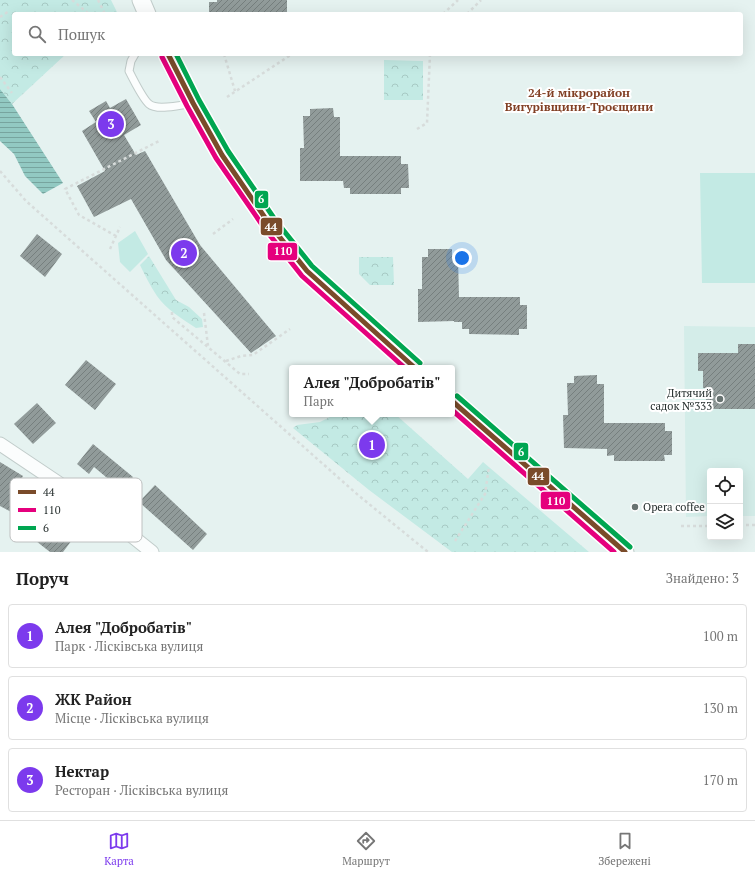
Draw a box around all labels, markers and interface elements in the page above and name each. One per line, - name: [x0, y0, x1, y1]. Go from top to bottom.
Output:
- search box: [12, 12, 743, 56]
- icon: search: [26, 23, 48, 45]
- text: Пошук: [58, 24, 105, 44]
- district label: 24-й мікрорайон Вигурівщини-Троєщини: [505, 85, 653, 114]
- pin: 3: [98, 109, 124, 139]
- line badge: 6: [254, 190, 269, 209]
- text: 6: [258, 192, 264, 206]
- line badge: 44: [260, 217, 283, 236]
- text: 44: [265, 220, 278, 234]
- pin: 2: [171, 238, 197, 268]
- line badge: 110: [267, 242, 298, 261]
- text: 110: [274, 244, 292, 258]
- your location: [452, 248, 472, 268]
- popup: [289, 365, 455, 417]
- text: Алея "Добробатів": [304, 372, 440, 392]
- place label: Дитячий садок №333: [650, 386, 712, 413]
- text: Парк: [304, 392, 334, 410]
- marker: Дитячий садок №333: [715, 394, 725, 404]
- pin: 1: [359, 430, 385, 460]
- line badge: 6: [513, 442, 529, 461]
- text: 6: [518, 445, 524, 459]
- line badge: 44: [527, 467, 550, 486]
- map controls: [707, 468, 743, 540]
- button: locate: [707, 468, 743, 504]
- text: 44: [532, 469, 545, 483]
- legend: [10, 478, 142, 542]
- text: 44: [43, 485, 55, 499]
- line badge: 110: [540, 491, 571, 510]
- text: 110: [547, 494, 565, 508]
- place label: Opera coffee: [643, 500, 705, 514]
- marker: Opera coffee: [630, 502, 640, 512]
- text: 110: [43, 503, 61, 517]
- button: layers: [707, 504, 743, 540]
- text: 6: [43, 521, 49, 535]
- text: Поруч: [16, 567, 69, 590]
- text: Знайдено: 3: [666, 569, 739, 587]
- text: Алея "Добробатів": [55, 617, 192, 637]
- text: 1: [26, 627, 34, 645]
- text: 100 m: [703, 627, 738, 645]
- text: Парк · Лісківська вулиця: [55, 637, 203, 655]
- text: ЖК Район: [55, 689, 132, 709]
- text: 2: [26, 699, 34, 717]
- text: 130 m: [703, 699, 738, 717]
- text: Місце · Лісківська вулиця: [55, 709, 209, 727]
- text: Нектар: [55, 761, 109, 781]
- text: 3: [26, 771, 34, 789]
- text: 170 m: [703, 771, 738, 789]
- text: Ресторан · Лісківська вулиця: [55, 781, 228, 799]
- tab: Карта: [104, 830, 134, 868]
- tab: Маршрут: [342, 830, 390, 868]
- tab: Збережені: [598, 830, 651, 868]

